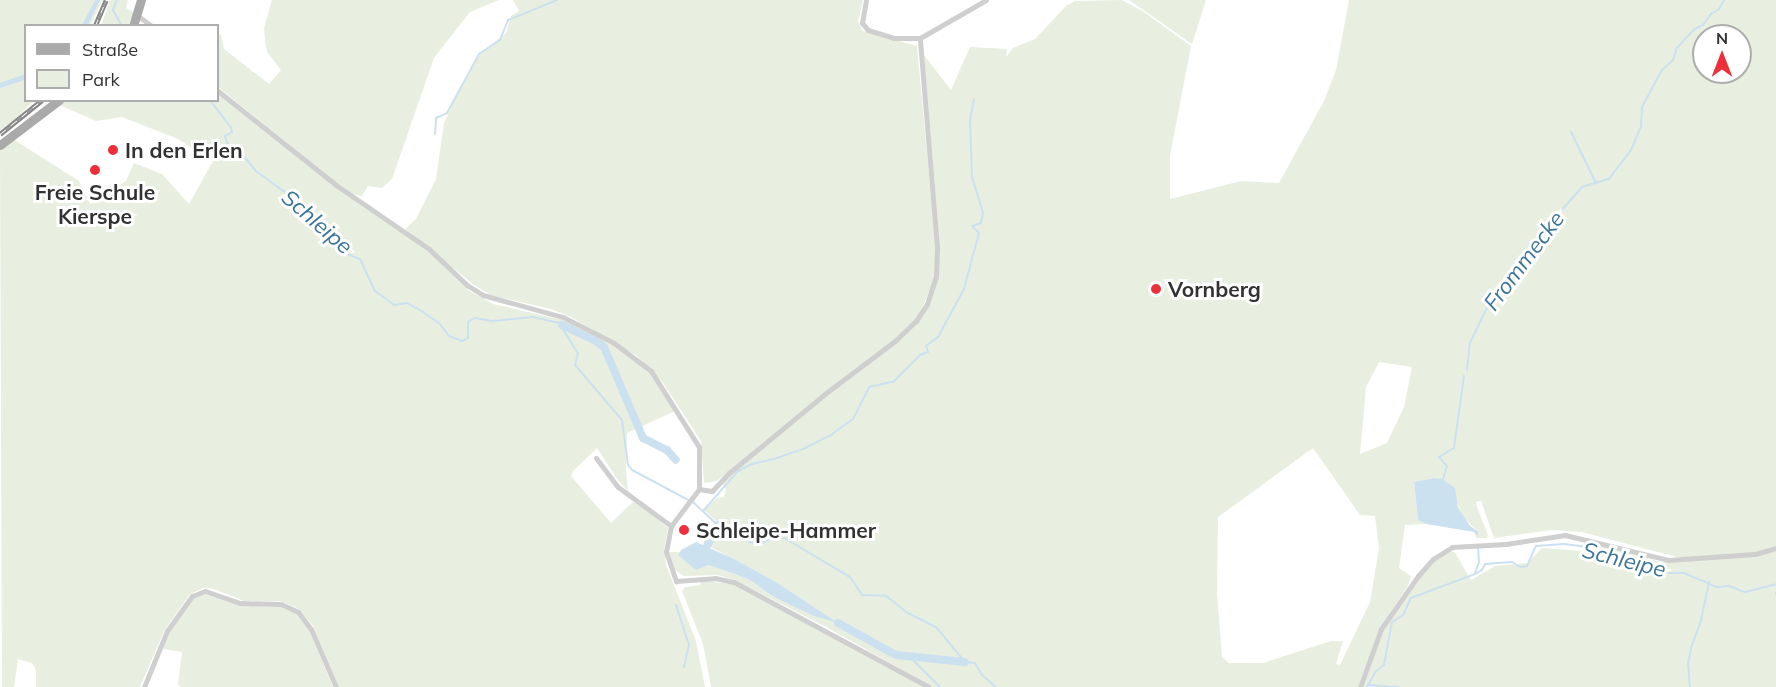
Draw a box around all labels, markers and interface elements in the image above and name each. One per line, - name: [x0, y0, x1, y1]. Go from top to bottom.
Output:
- legend: [24, 24, 219, 102]
- north arrow: [1692, 24, 1752, 84]
- text: N: [1716, 28, 1728, 48]
- text: Straße: [82, 38, 138, 61]
- text: Park: [82, 68, 120, 91]
- place label: In den Erlen: [125, 137, 243, 163]
- marker: In den Erlen: [106, 143, 120, 157]
- marker: Freie Schule Kierspe: [88, 163, 102, 177]
- place label: Freie Schule Kierspe: [35, 179, 155, 229]
- water label: Schleipe: [276, 184, 358, 260]
- water label: Frommecke: [1478, 206, 1570, 316]
- place label: Vornberg: [1168, 276, 1261, 302]
- marker: Vornberg: [1149, 282, 1163, 296]
- place label: Schleipe-Hammer: [696, 517, 876, 543]
- marker: Schleipe-Hammer: [677, 523, 691, 537]
- water label: Schleipe: [1580, 537, 1668, 583]

